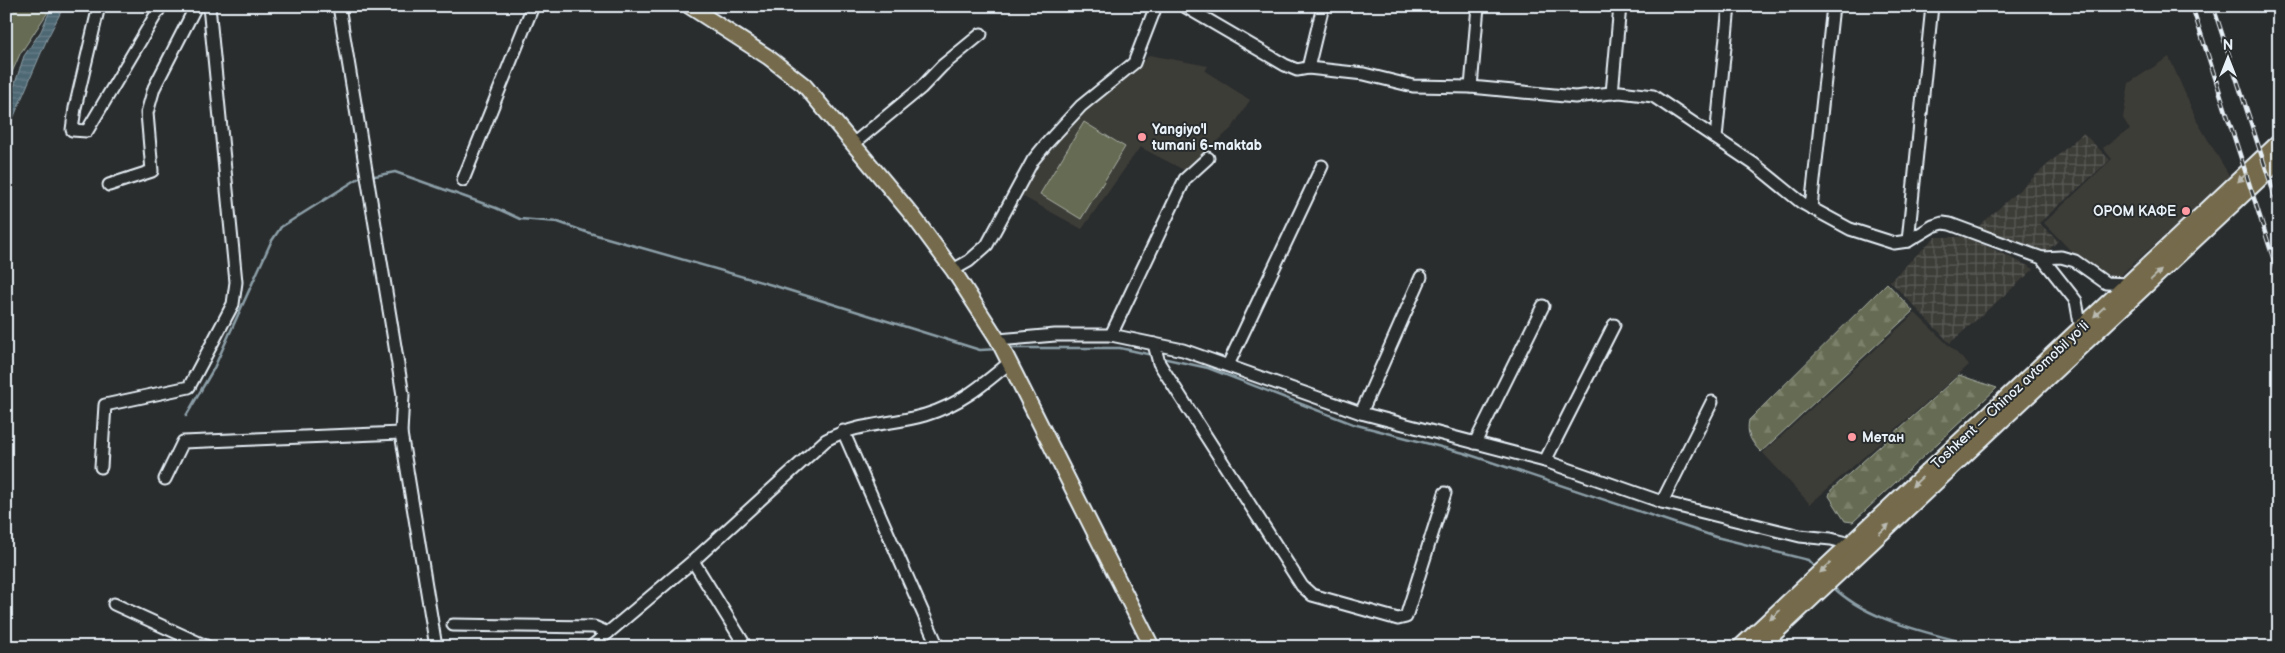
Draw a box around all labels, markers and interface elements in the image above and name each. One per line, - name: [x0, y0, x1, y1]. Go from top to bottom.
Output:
- north arrow: [2202, 32, 2252, 82]
- text: N: [2223, 37, 2233, 54]
- place label: Yangiyo'l tumani 6-maktab: [1151, 121, 1262, 154]
- marker: Yangiyo'l tumani 6-maktab: [1136, 131, 1148, 143]
- one-way arrow: [2237, 171, 2250, 182]
- place label: ОРОМ КАФЕ: [2093, 203, 2176, 220]
- marker: ОРОМ КАФЕ: [2180, 205, 2192, 217]
- one-way arrow: [2150, 269, 2162, 281]
- one-way arrow: [2094, 306, 2106, 318]
- street label: Toshkent — Chinoz avtomobil yoʻli: [1928, 317, 2092, 473]
- place label: Метан: [1862, 429, 1904, 446]
- marker: Метан: [1846, 431, 1858, 443]
- one-way arrow: [1911, 476, 1923, 488]
- one-way arrow: [1878, 524, 1891, 535]
- one-way arrow: [1819, 562, 1831, 574]
- one-way arrow: [1769, 609, 1781, 621]

